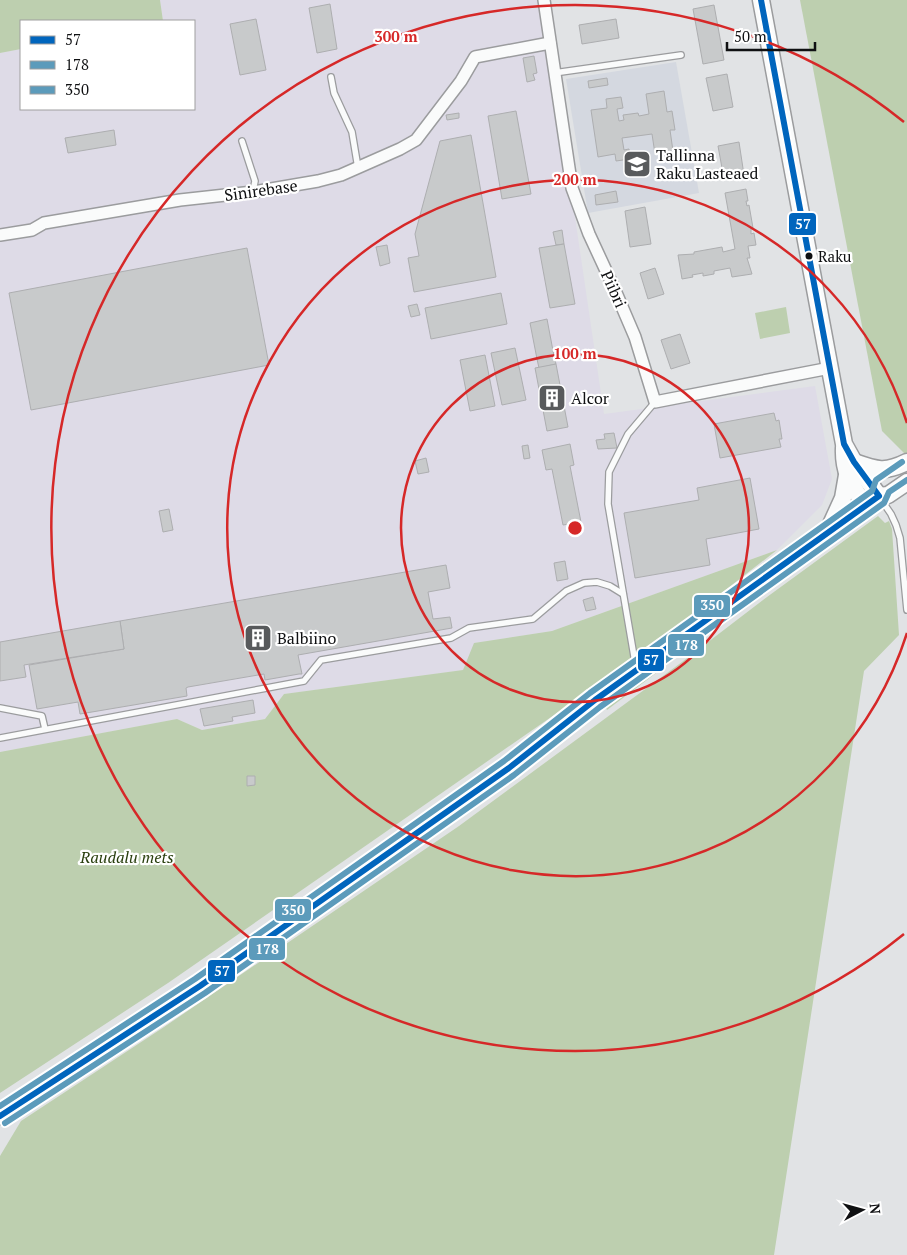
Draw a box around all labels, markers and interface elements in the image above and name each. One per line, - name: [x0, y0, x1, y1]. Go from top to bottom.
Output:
- legend: [20, 20, 195, 110]
- scale bar: [727, 20, 814, 52]
- text: 300 m: [374, 26, 418, 46]
- text: 50 m: [734, 26, 767, 46]
- text: 57: [65, 29, 81, 49]
- text: 178: [65, 54, 89, 74]
- text: 350: [65, 79, 89, 99]
- place label: Tallinna Raku Lasteaed: [656, 144, 759, 184]
- school or university icon: Tallinna Raku Lasteaed: [622, 149, 652, 179]
- text: 200 m: [553, 169, 597, 189]
- street label: Sinirebase: [223, 174, 299, 206]
- line badge: 57: [788, 212, 817, 236]
- text: 57: [795, 214, 811, 233]
- place label: Raku: [818, 246, 852, 266]
- marker: Raku: [804, 251, 814, 261]
- street label: Piibri: [596, 267, 632, 311]
- text: 100 m: [553, 343, 597, 363]
- building icon: Alcor: [537, 383, 567, 413]
- place label: Alcor: [571, 387, 610, 409]
- centre of rings: [566, 519, 584, 537]
- line badge: 350: [693, 594, 731, 618]
- text: 350: [700, 595, 724, 614]
- building icon: Balbiino: [243, 623, 273, 653]
- place label: Balbiino: [277, 627, 337, 649]
- line badge: 178: [667, 633, 705, 657]
- text: 178: [674, 635, 698, 654]
- line badge: 57: [637, 648, 665, 672]
- text: 57: [643, 650, 659, 669]
- park label: Raudalu mets: [79, 846, 174, 868]
- line badge: 350: [274, 898, 312, 922]
- text: 350: [281, 900, 305, 919]
- line badge: 178: [248, 937, 286, 961]
- text: 178: [255, 939, 279, 958]
- line badge: 57: [207, 959, 236, 983]
- text: 57: [214, 961, 230, 980]
- north arrow: [837, 1185, 887, 1235]
- text: N: [865, 1202, 885, 1215]

